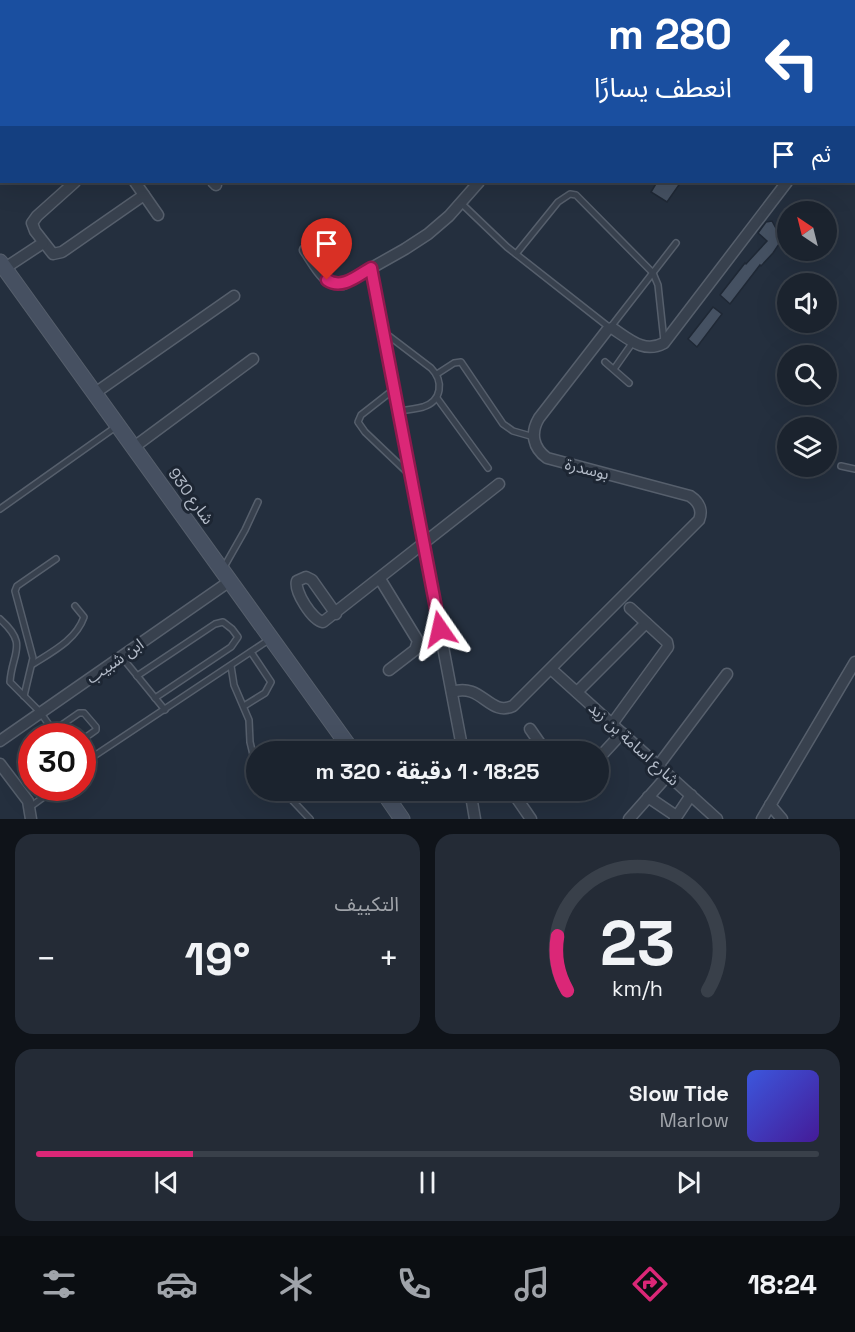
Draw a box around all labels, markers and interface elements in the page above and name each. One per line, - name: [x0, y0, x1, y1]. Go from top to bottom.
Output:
- text: 280 m: [608, 8, 732, 61]
- icon: left: [753, 24, 831, 102]
- text: انعطف يسارًا: [594, 70, 732, 105]
- icon: arrive: [767, 138, 800, 171]
- text: ثم: [812, 140, 831, 168]
- north arrow: [777, 201, 837, 261]
- map controls: [777, 201, 837, 477]
- pin: [301, 218, 352, 280]
- icon: arrive: [310, 227, 343, 260]
- button: sound: [777, 273, 837, 333]
- button: search: [777, 345, 837, 405]
- button: layers: [777, 417, 837, 477]
- street label: بوسدرة: [563, 453, 611, 485]
- street label: شارع 930: [162, 464, 219, 530]
- position arrow: [408, 597, 472, 661]
- street label: ابن شبيب: [82, 634, 148, 688]
- street label: شارع اسامة بن زيد: [583, 698, 684, 792]
- speed limit sign: 30: [18, 723, 96, 801]
- text: 18:25 · 1 دقيقة · 320 m: [316, 757, 539, 785]
- text: التكييف: [335, 891, 399, 917]
- text: 23: [600, 904, 675, 983]
- text: 19°: [185, 931, 250, 988]
- text: −: [36, 938, 56, 980]
- text: +: [379, 938, 399, 980]
- text: km/h: [612, 975, 663, 1002]
- text: Slow Tide: [629, 1079, 729, 1107]
- text: Marlow: [660, 1107, 729, 1133]
- icon: previous: [150, 1166, 183, 1199]
- icon: pause: [411, 1166, 444, 1199]
- icon: next: [672, 1166, 705, 1199]
- icon: filters: [38, 1263, 80, 1305]
- icon: car: [156, 1263, 198, 1305]
- icon: climate: [275, 1263, 317, 1305]
- icon: phone: [393, 1263, 435, 1305]
- icon: music: [511, 1263, 553, 1305]
- icon: directions: [629, 1263, 671, 1305]
- text: 18:24: [748, 1267, 817, 1302]

